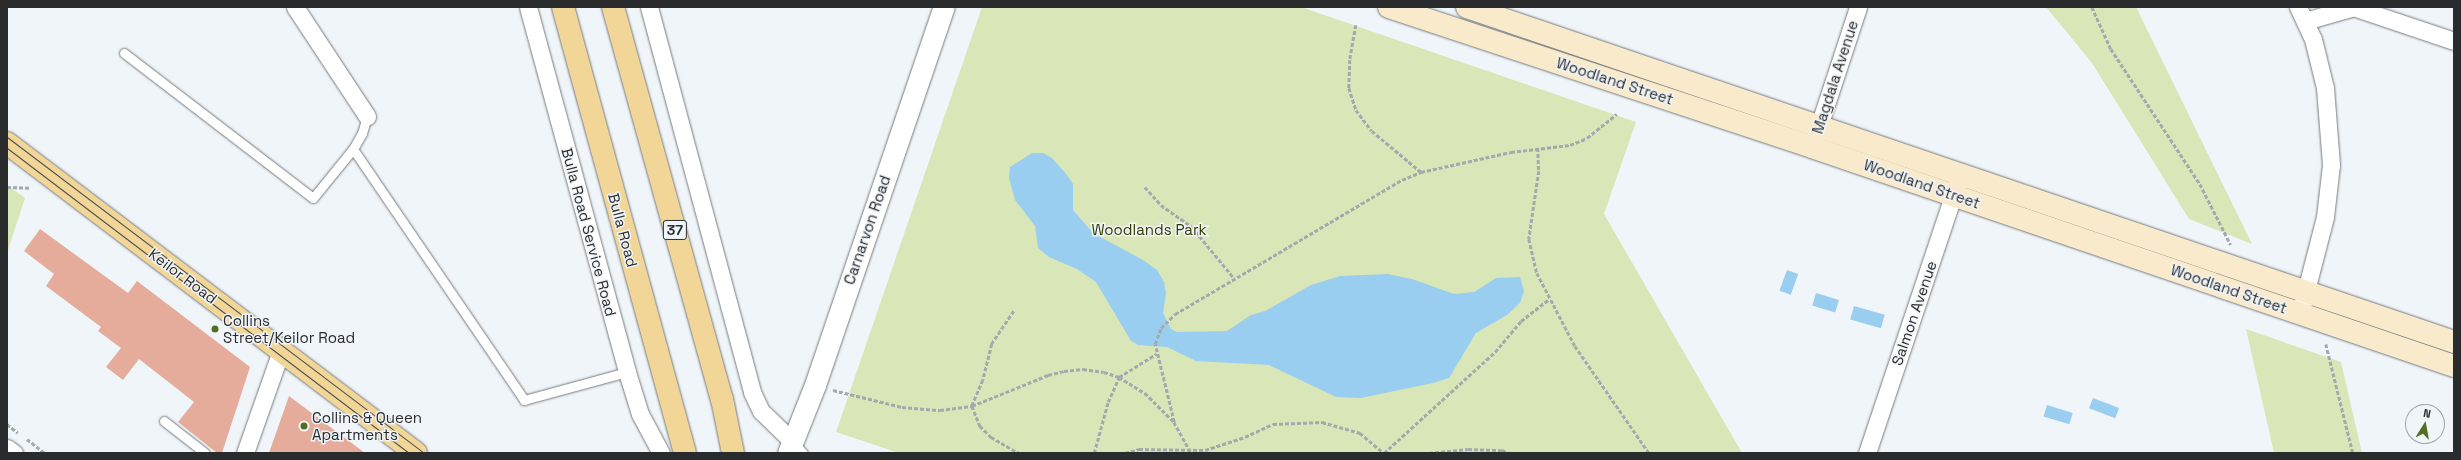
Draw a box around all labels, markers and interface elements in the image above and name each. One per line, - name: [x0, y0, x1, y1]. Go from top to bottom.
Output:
- street label: Magdala Avenue: [1808, 18, 1862, 136]
- street label: Woodland Street: [1554, 54, 1676, 108]
- street label: Bulla Road Service Road: [558, 146, 620, 318]
- street label: Woodland Street: [1861, 156, 1983, 212]
- street label: Carnarvon Road: [840, 173, 894, 287]
- street label: Bulla Road: [605, 191, 641, 269]
- road number: 37: [662, 218, 688, 242]
- park label: Woodlands Park: [1091, 221, 1207, 239]
- street label: Keilor Road: [145, 245, 221, 307]
- street label: Salmon Avenue: [1888, 258, 1940, 368]
- street label: Woodland Street: [2168, 261, 2290, 317]
- place label: Collins Street/Keilor Road: [223, 311, 355, 346]
- marker: Collins Street/Keilor Road: [210, 324, 220, 334]
- north arrow: [2405, 404, 2445, 444]
- text: N: [2422, 406, 2432, 421]
- place label: Collins & Queen Apartments: [312, 408, 422, 443]
- marker: Collins & Queen Apartments: [299, 421, 309, 431]

